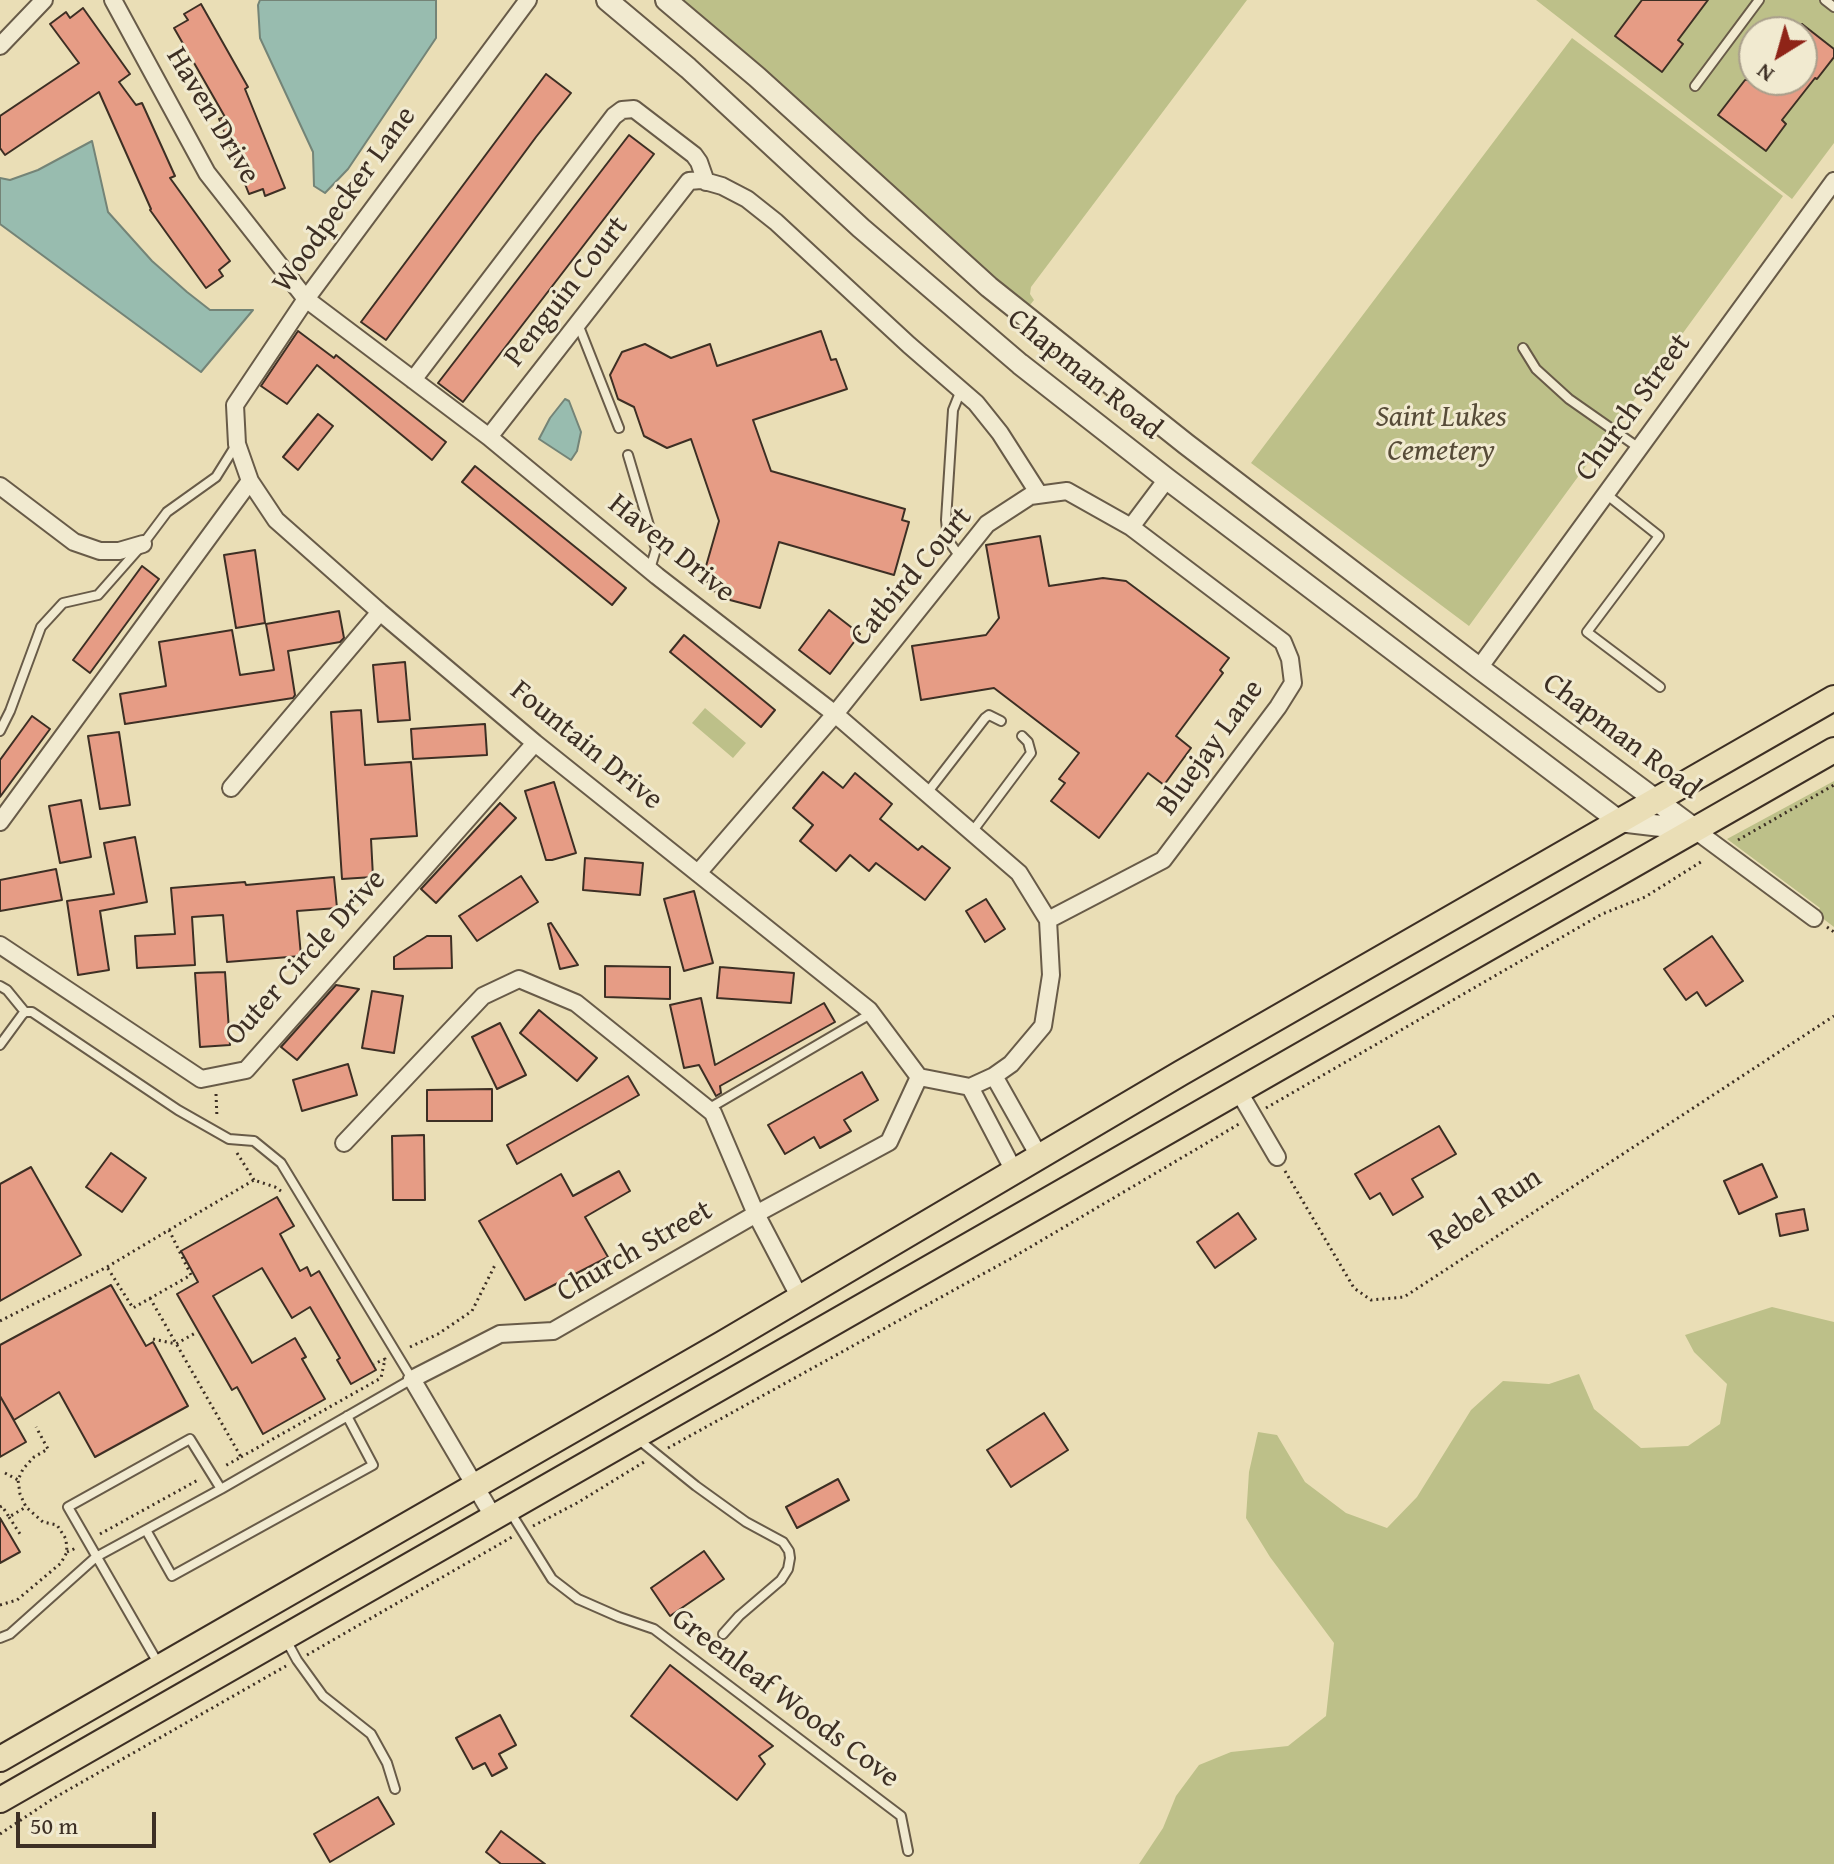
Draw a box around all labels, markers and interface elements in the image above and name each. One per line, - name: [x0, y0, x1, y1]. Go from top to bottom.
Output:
- north arrow: [1738, 16, 1818, 96]
- street label: Haven Drive: [157, 41, 267, 191]
- text: N: [1749, 56, 1780, 91]
- street label: Woodpecker Lane: [265, 100, 425, 300]
- street label: Penguin Court: [497, 210, 637, 374]
- street label: Chapman Road: [999, 302, 1169, 448]
- street label: Church Street: [1568, 327, 1700, 489]
- park label: Saint Lukes Cemetery: [1375, 400, 1507, 470]
- street label: Haven Drive: [600, 487, 742, 611]
- street label: Catbird Court: [843, 500, 981, 654]
- street label: Chapman Road: [1535, 666, 1707, 808]
- street label: Bluejay Lane: [1150, 673, 1272, 823]
- street label: Fountain Drive: [502, 674, 670, 818]
- street label: Outer Circle Drive: [218, 863, 394, 1053]
- street label: Rebel Run: [1423, 1161, 1549, 1259]
- street label: Church Street: [551, 1193, 719, 1311]
- street label: Greenleaf Woods Cove: [664, 1601, 906, 1797]
- scale bar: [20, 1796, 160, 1846]
- text: 50 m: [30, 1808, 78, 1843]

